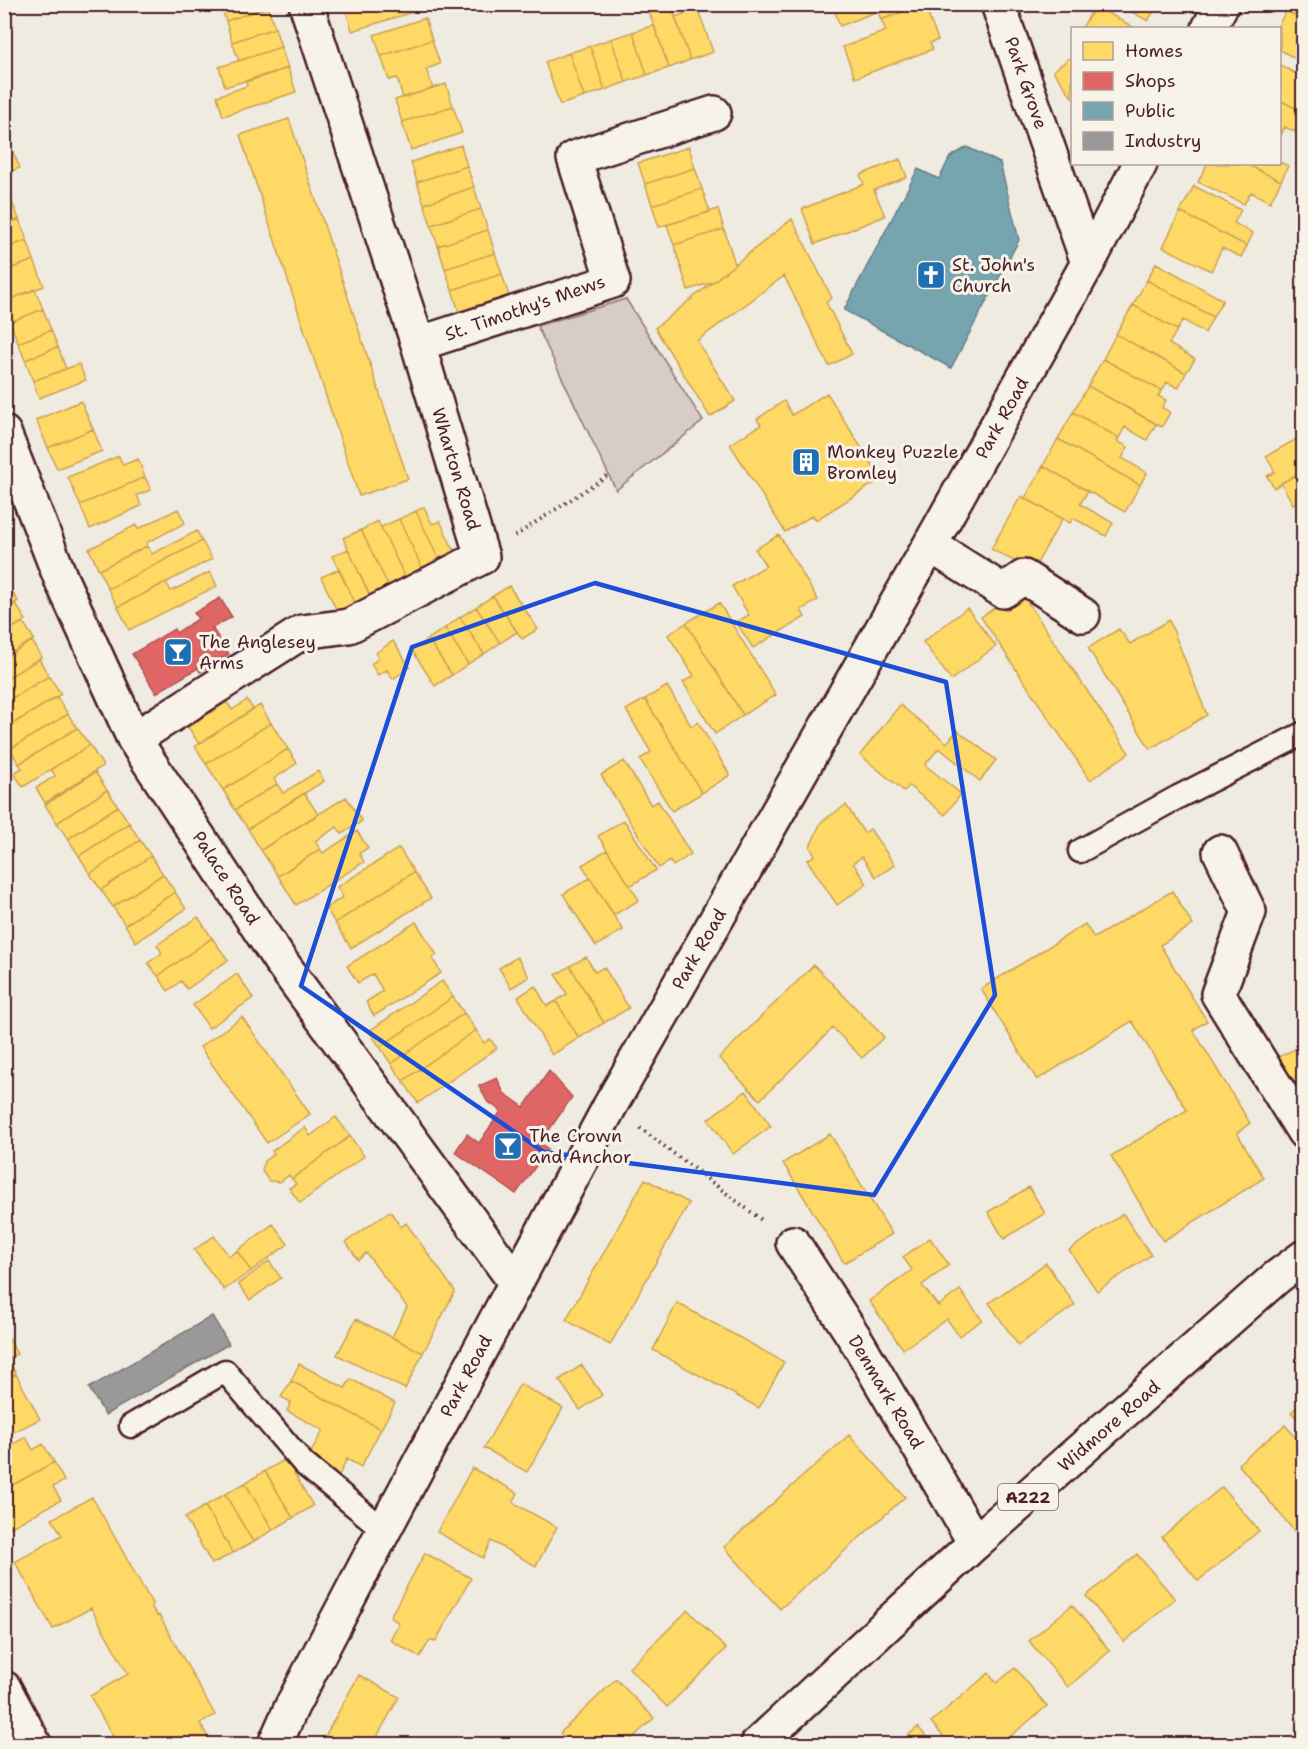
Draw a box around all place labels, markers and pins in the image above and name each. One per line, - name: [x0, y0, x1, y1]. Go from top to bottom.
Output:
- place label: St. John's Church: [952, 253, 1035, 298]
- church icon: St. John's Church: [915, 259, 947, 291]
- place label: Monkey Puzzle Bromley: [827, 440, 959, 485]
- building icon: Monkey Puzzle Bromley: [790, 446, 822, 478]
- place label: The Anglesey Arms: [199, 630, 316, 675]
- bar icon: The Anglesey Arms: [162, 636, 194, 668]
- place label: The Crown and Anchor: [529, 1124, 632, 1169]
- bar icon: The Crown and Anchor: [492, 1130, 524, 1162]

